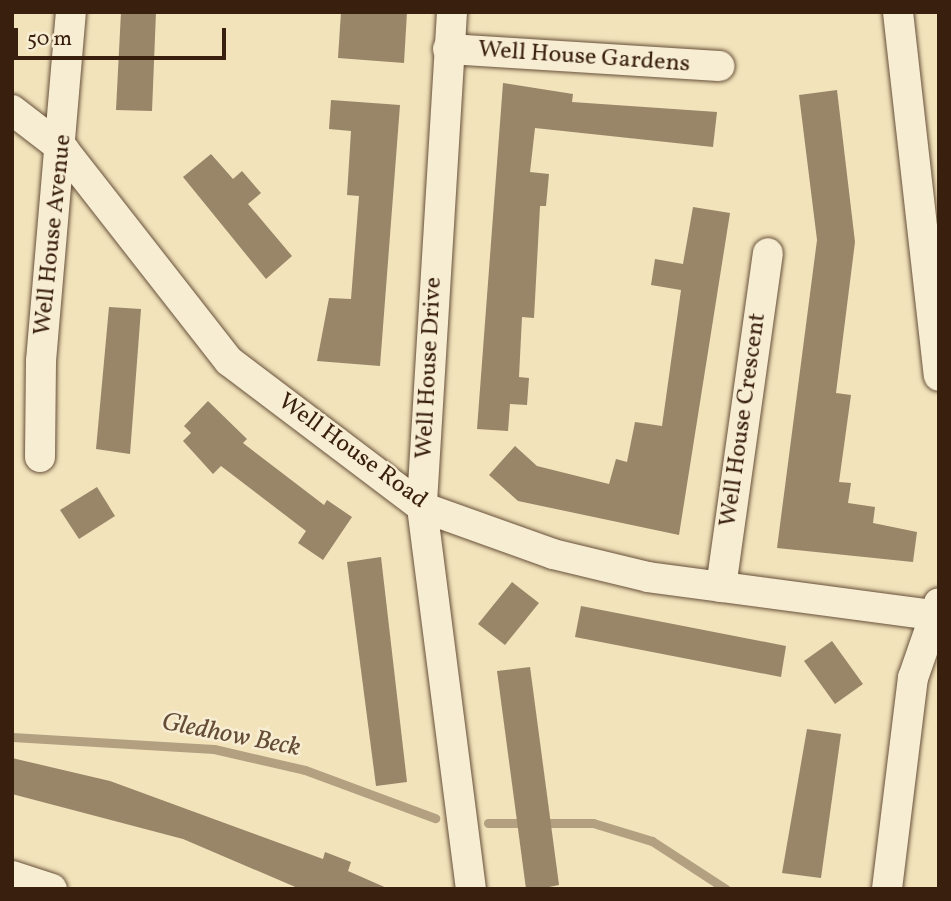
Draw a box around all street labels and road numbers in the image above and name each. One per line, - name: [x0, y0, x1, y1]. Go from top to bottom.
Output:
- street label: Well House Gardens: [477, 36, 691, 80]
- street label: Well House Avenue: [29, 133, 79, 337]
- street label: Well House Drive: [411, 276, 449, 460]
- street label: Well House Crescent: [715, 311, 773, 529]
- street label: Well House Road: [272, 388, 432, 516]

